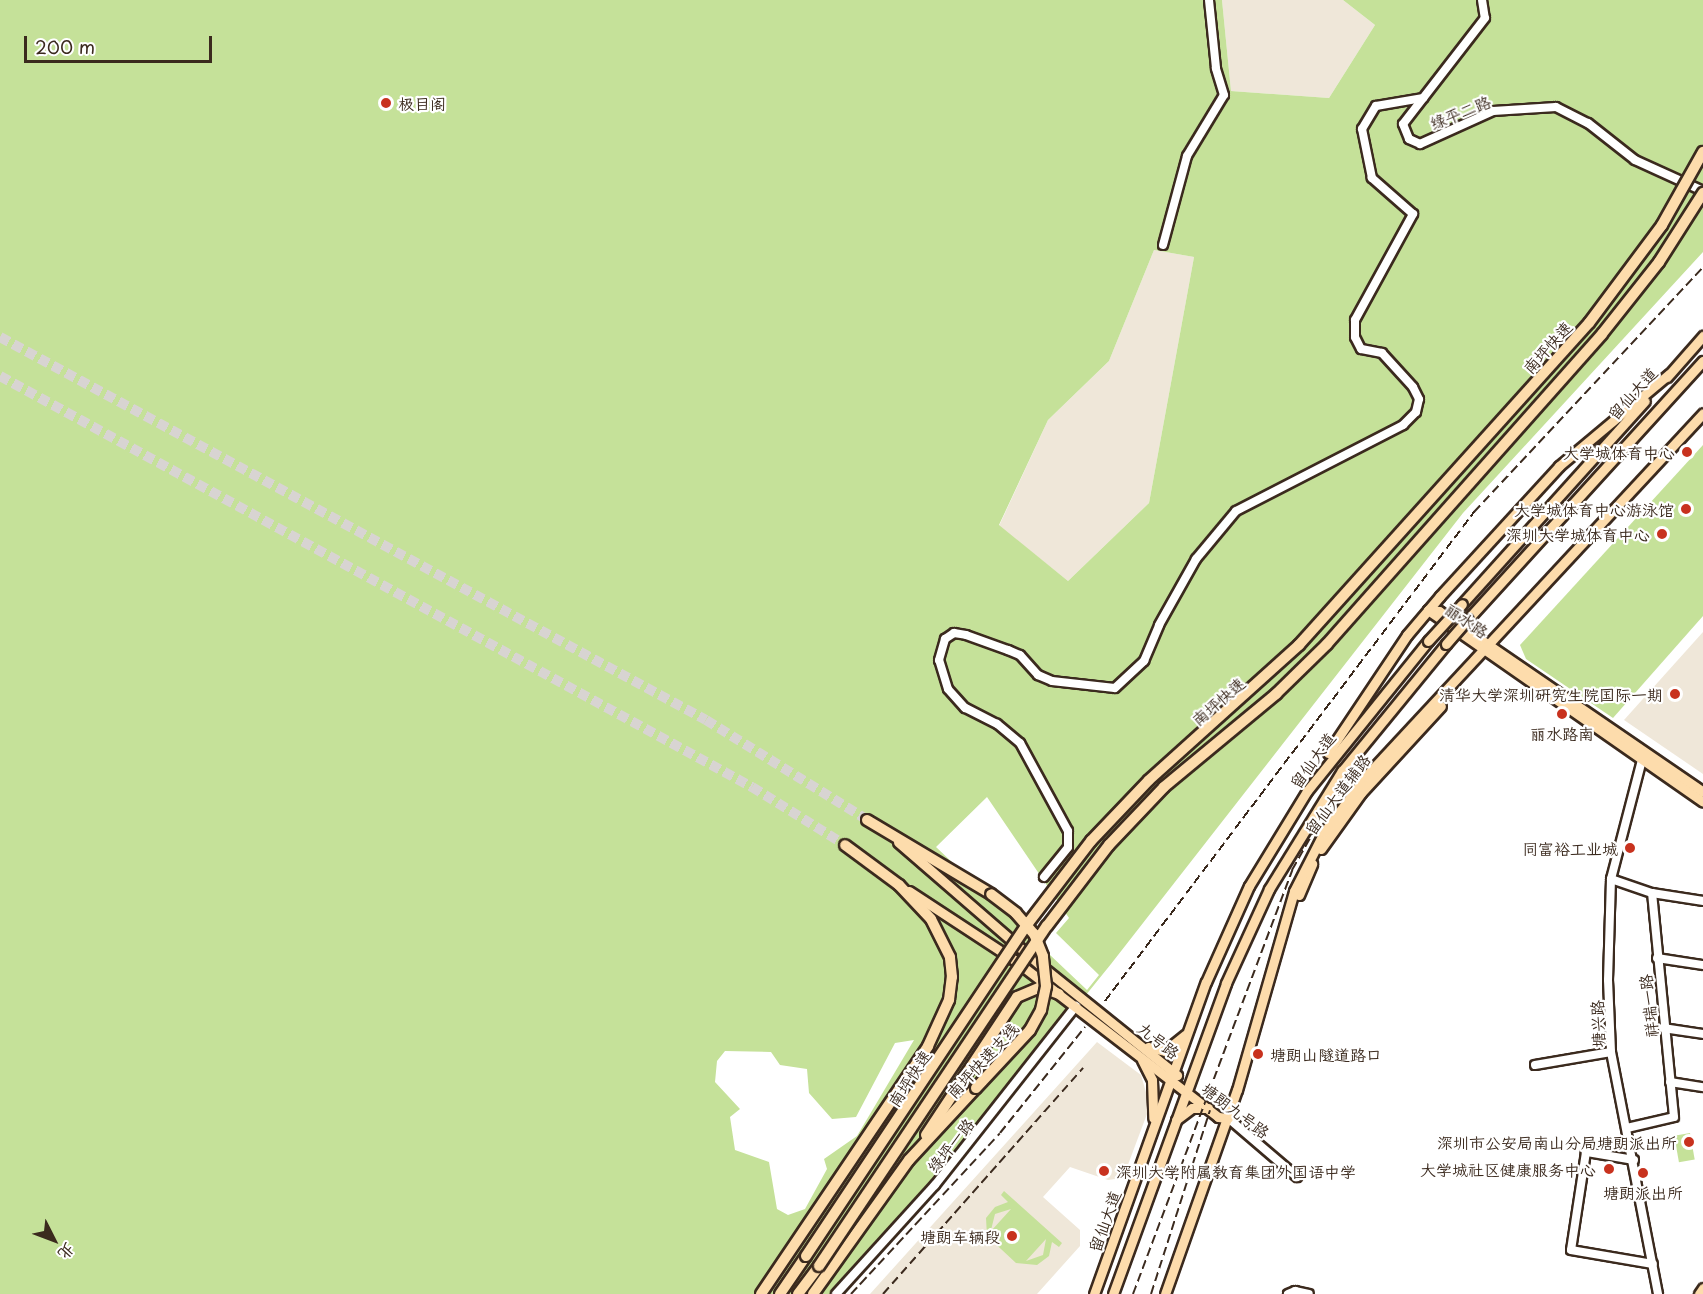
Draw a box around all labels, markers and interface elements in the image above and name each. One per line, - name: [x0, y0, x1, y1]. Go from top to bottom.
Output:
- scale bar: [27, 24, 214, 62]
- text: 200 m: [35, 33, 95, 60]
- street label: 绿平二路: [1427, 91, 1493, 133]
- place label: 极目阁: [398, 93, 446, 113]
- marker: 极目阁: [379, 96, 393, 110]
- street label: 南坪快速: [1518, 317, 1576, 377]
- street label: 留仙大道: [1603, 363, 1661, 423]
- place label: 大学城体育中心: [1563, 442, 1675, 462]
- marker: 大学城体育中心: [1680, 445, 1694, 459]
- place label: 大学城体育中心游泳馆: [1514, 499, 1674, 519]
- marker: 大学城体育中心游泳馆: [1679, 502, 1693, 516]
- place label: 深圳大学城体育中心: [1506, 524, 1650, 544]
- marker: 深圳大学城体育中心: [1655, 527, 1669, 541]
- street label: 丽水路: [1442, 599, 1492, 641]
- street label: 南坪快速: [1188, 673, 1248, 729]
- place label: 清华大学深圳研究生院国际一期: [1439, 684, 1663, 704]
- marker: 清华大学深圳研究生院国际一期: [1668, 687, 1682, 701]
- marker: 丽水路南: [1555, 707, 1569, 721]
- place label: 丽水路南: [1530, 723, 1594, 743]
- street label: 留仙大道: [1285, 728, 1339, 792]
- street label: 留仙大道辅路: [1300, 750, 1374, 838]
- place label: 同富裕工业城: [1522, 838, 1618, 858]
- marker: 同富裕工业城: [1623, 841, 1637, 855]
- street label: 祥瑞一路: [1635, 973, 1661, 1039]
- street label: 塘兴路: [1587, 1000, 1607, 1048]
- street label: 南坪快速支线: [942, 1018, 1022, 1102]
- street label: 九号路: [1134, 1018, 1184, 1062]
- place label: 塘朗山隧道路口: [1270, 1044, 1382, 1064]
- street label: 南坪快速: [884, 1046, 934, 1110]
- marker: 塘朗山隧道路口: [1251, 1047, 1265, 1061]
- street label: 塘朗九号路: [1198, 1078, 1274, 1142]
- street label: 绿坪一路: [922, 1114, 978, 1176]
- place label: 深圳市公安局南山分局塘朗派出所: [1437, 1132, 1677, 1152]
- marker: 深圳市公安局南山分局塘朗派出所: [1682, 1135, 1696, 1149]
- place label: 大学城社区健康服务中心: [1420, 1159, 1596, 1179]
- marker: 大学城社区健康服务中心: [1600, 1160, 1618, 1178]
- place label: 深圳大学附属教育集团外国语中学: [1116, 1161, 1356, 1181]
- marker: 深圳大学附属教育集团外国语中学: [1097, 1164, 1111, 1178]
- marker: 塘朗派出所: [1636, 1166, 1650, 1180]
- place label: 塘朗派出所: [1603, 1182, 1683, 1202]
- street label: 留仙大道: [1084, 1188, 1124, 1254]
- north arrow: [24, 1210, 84, 1270]
- place label: 塘朗车辆段: [920, 1226, 1000, 1246]
- marker: 塘朗车辆段: [1005, 1229, 1019, 1243]
- text: 北: [53, 1238, 82, 1266]

